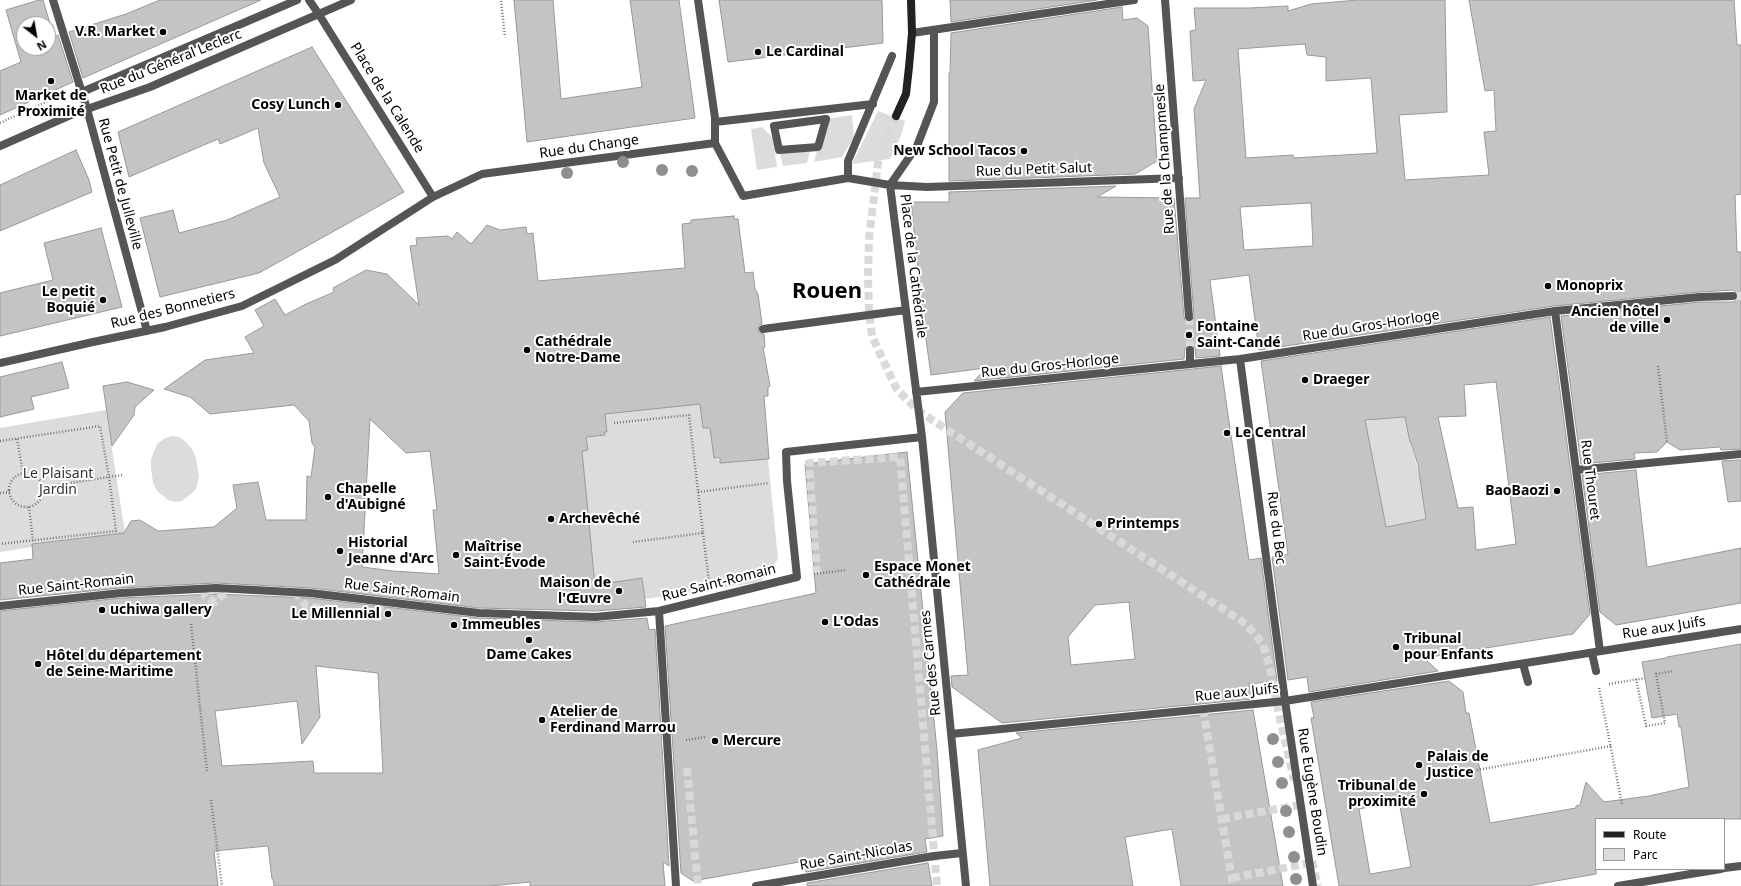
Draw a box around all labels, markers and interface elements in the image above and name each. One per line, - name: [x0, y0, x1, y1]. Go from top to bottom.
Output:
- north arrow: [16, 16, 56, 56]
- place label: V.R. Market: [75, 24, 155, 40]
- street label: Rue du Général Leclerc: [98, 26, 244, 98]
- marker: V.R. Market: [158, 27, 168, 37]
- text: N: [34, 37, 50, 55]
- street label: Place de la Calende: [346, 40, 428, 156]
- place label: Le Cardinal: [766, 44, 844, 60]
- marker: Le Cardinal: [753, 47, 763, 57]
- marker: Market de Proximité: [46, 76, 56, 86]
- street label: Rue de la Champmesle: [1151, 83, 1179, 235]
- place label: Market de Proximité: [15, 88, 87, 120]
- place label: Cosy Lunch: [251, 97, 330, 113]
- marker: Cosy Lunch: [333, 100, 343, 110]
- street label: Rue Petit de Julleville: [94, 116, 146, 252]
- street label: Rue du Change: [538, 132, 640, 162]
- place label: New School Tacos: [893, 143, 1016, 159]
- marker: New School Tacos: [1019, 146, 1029, 156]
- street label: Rue du Petit Salut: [976, 160, 1092, 180]
- street label: Place de la Cathédrale: [896, 193, 930, 339]
- place label: Monoprix: [1556, 278, 1623, 294]
- district label: Rouen: [792, 279, 862, 305]
- marker: Monoprix: [1543, 281, 1553, 291]
- place label: Le petit Boquié: [42, 284, 95, 316]
- street label: Rue des Bonnetiers: [109, 285, 237, 333]
- marker: Le petit Boquié: [98, 295, 108, 305]
- place label: Ancien hôtel de ville: [1571, 304, 1659, 336]
- street label: Rue du Gros-Horloge: [1301, 307, 1441, 345]
- marker: Ancien hôtel de ville: [1662, 315, 1672, 325]
- place label: Fontaine Saint-Candé: [1197, 319, 1281, 352]
- marker: Fontaine Saint-Candé: [1184, 330, 1194, 340]
- place label: Cathédrale Notre-Dame: [535, 334, 621, 366]
- marker: Cathédrale Notre-Dame: [522, 345, 532, 355]
- street label: Rue du Gros-Horloge: [980, 350, 1120, 382]
- place label: Draeger: [1313, 372, 1369, 388]
- marker: Draeger: [1300, 375, 1310, 385]
- place label: Le Central: [1235, 425, 1306, 441]
- marker: Le Central: [1222, 428, 1232, 438]
- street label: Rue Thouret: [1577, 439, 1603, 521]
- park label: Le Plaisant Jardin: [23, 466, 93, 498]
- place label: Chapelle d'Aubigné: [336, 481, 406, 514]
- place label: BaoBaozi: [1485, 483, 1549, 499]
- marker: BaoBaozi: [1552, 486, 1562, 496]
- street label: Rue du Bec: [1263, 490, 1289, 566]
- marker: Chapelle d'Aubigné: [323, 492, 333, 502]
- place label: Archevêché: [559, 511, 640, 527]
- marker: Archevêché: [546, 514, 556, 524]
- place label: Printemps: [1107, 516, 1179, 532]
- marker: Printemps: [1094, 519, 1104, 529]
- place label: Historial Jeanne d'Arc: [348, 535, 434, 568]
- place label: Maîtrise Saint-Évode: [464, 539, 546, 572]
- marker: Historial Jeanne d'Arc: [335, 546, 345, 556]
- marker: Maîtrise Saint-Évode: [451, 550, 461, 560]
- place label: Espace Monet Cathédrale: [874, 559, 971, 592]
- street label: Rue Saint-Romain: [660, 561, 778, 605]
- marker: Espace Monet Cathédrale: [861, 570, 871, 580]
- street label: Rue Saint-Romain: [17, 571, 135, 599]
- place label: Maison de l'Œuvre: [540, 575, 611, 608]
- street label: Rue Saint-Romain: [343, 576, 461, 606]
- marker: Maison de l'Œuvre: [614, 586, 624, 596]
- place label: uchiwa gallery: [110, 602, 212, 618]
- marker: uchiwa gallery: [97, 605, 107, 615]
- place label: Le Millennial: [291, 606, 380, 622]
- marker: Le Millennial: [383, 609, 393, 619]
- street label: Rue des Carmes: [917, 609, 945, 717]
- street label: Rue aux Juifs: [1621, 613, 1707, 643]
- place label: L'Odas: [833, 614, 879, 630]
- place label: Immeubles: [462, 617, 541, 633]
- marker: L'Odas: [820, 617, 830, 627]
- marker: Immeubles: [449, 620, 459, 630]
- place label: Tribunal pour Enfants: [1404, 631, 1494, 664]
- marker: Dame Cakes: [524, 635, 534, 645]
- marker: Tribunal pour Enfants: [1391, 642, 1401, 652]
- place label: Dame Cakes: [486, 647, 572, 663]
- place label: Hôtel du département de Seine-Maritime: [46, 648, 202, 680]
- marker: Hôtel du département de Seine-Maritime: [33, 659, 43, 669]
- street label: Rue aux Juifs: [1194, 680, 1280, 706]
- place label: Atelier de Ferdinand Marrou: [550, 704, 676, 736]
- marker: Atelier de Ferdinand Marrou: [537, 715, 547, 725]
- street label: Rue Eugène Boudin: [1294, 727, 1330, 857]
- place label: Mercure: [723, 733, 781, 749]
- marker: Mercure: [710, 736, 720, 746]
- place label: Palais de Justice: [1427, 749, 1489, 782]
- marker: Palais de Justice: [1414, 760, 1424, 770]
- place label: Tribunal de proximité: [1338, 778, 1416, 810]
- marker: Tribunal de proximité: [1419, 789, 1429, 799]
- legend: [1595, 818, 1725, 870]
- text: Route: [1633, 826, 1666, 843]
- street label: Rue Saint-Nicolas: [798, 838, 914, 874]
- text: Parc: [1633, 846, 1657, 863]

